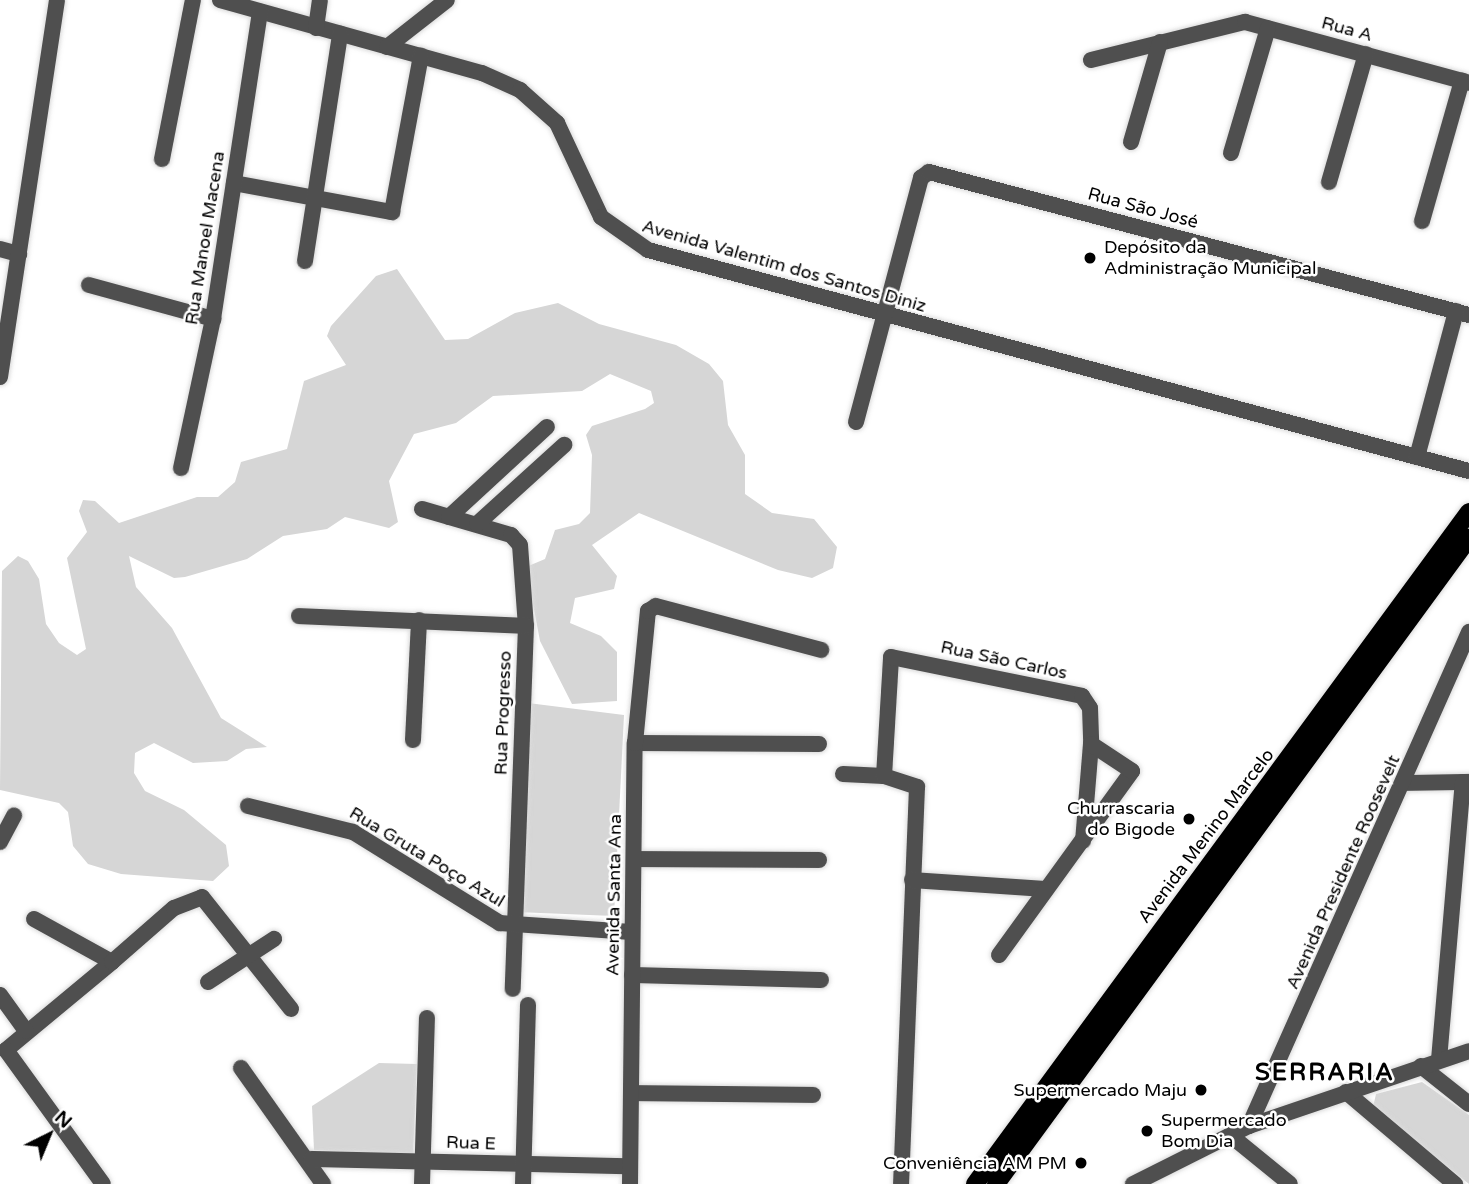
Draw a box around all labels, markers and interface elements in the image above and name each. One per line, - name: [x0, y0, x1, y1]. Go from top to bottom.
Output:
- street label: Rua A: [1319, 12, 1375, 46]
- street label: Rua Manoel Macena: [181, 150, 229, 326]
- street label: Rua São José: [1085, 183, 1201, 233]
- street label: Avenida Valentim dos Santos Diniz: [640, 215, 928, 317]
- place label: Depósito da Administração Municipal: [1104, 237, 1316, 280]
- marker: Depósito da Administração Municipal: [1082, 250, 1098, 266]
- street label: Rua São Carlos: [939, 636, 1069, 684]
- street label: Rua Progresso: [490, 650, 516, 776]
- street label: Avenida Menino Marcelo: [1133, 745, 1279, 927]
- street label: Avenida Presidente Roosevelt: [1281, 752, 1405, 992]
- place label: Churrascaria do Bigode: [1067, 798, 1175, 840]
- street label: Rua Gruta Poço Azul: [345, 802, 509, 912]
- marker: Churrascaria do Bigode: [1181, 811, 1197, 827]
- street label: Avenida Santa Ana: [602, 814, 626, 976]
- district label: SERRARIA: [1256, 1059, 1394, 1087]
- place label: Supermercado Maju: [1014, 1079, 1187, 1101]
- marker: Supermercado Maju: [1193, 1082, 1209, 1098]
- north arrow: [14, 1100, 84, 1170]
- text: N: [50, 1106, 76, 1133]
- place label: Supermercado Bom Dia: [1161, 1110, 1287, 1152]
- marker: Supermercado Bom Dia: [1139, 1123, 1155, 1139]
- street label: Rua E: [446, 1131, 496, 1155]
- place label: Conveniência AM PM: [883, 1152, 1067, 1174]
- marker: Conveniência AM PM: [1073, 1155, 1089, 1171]

